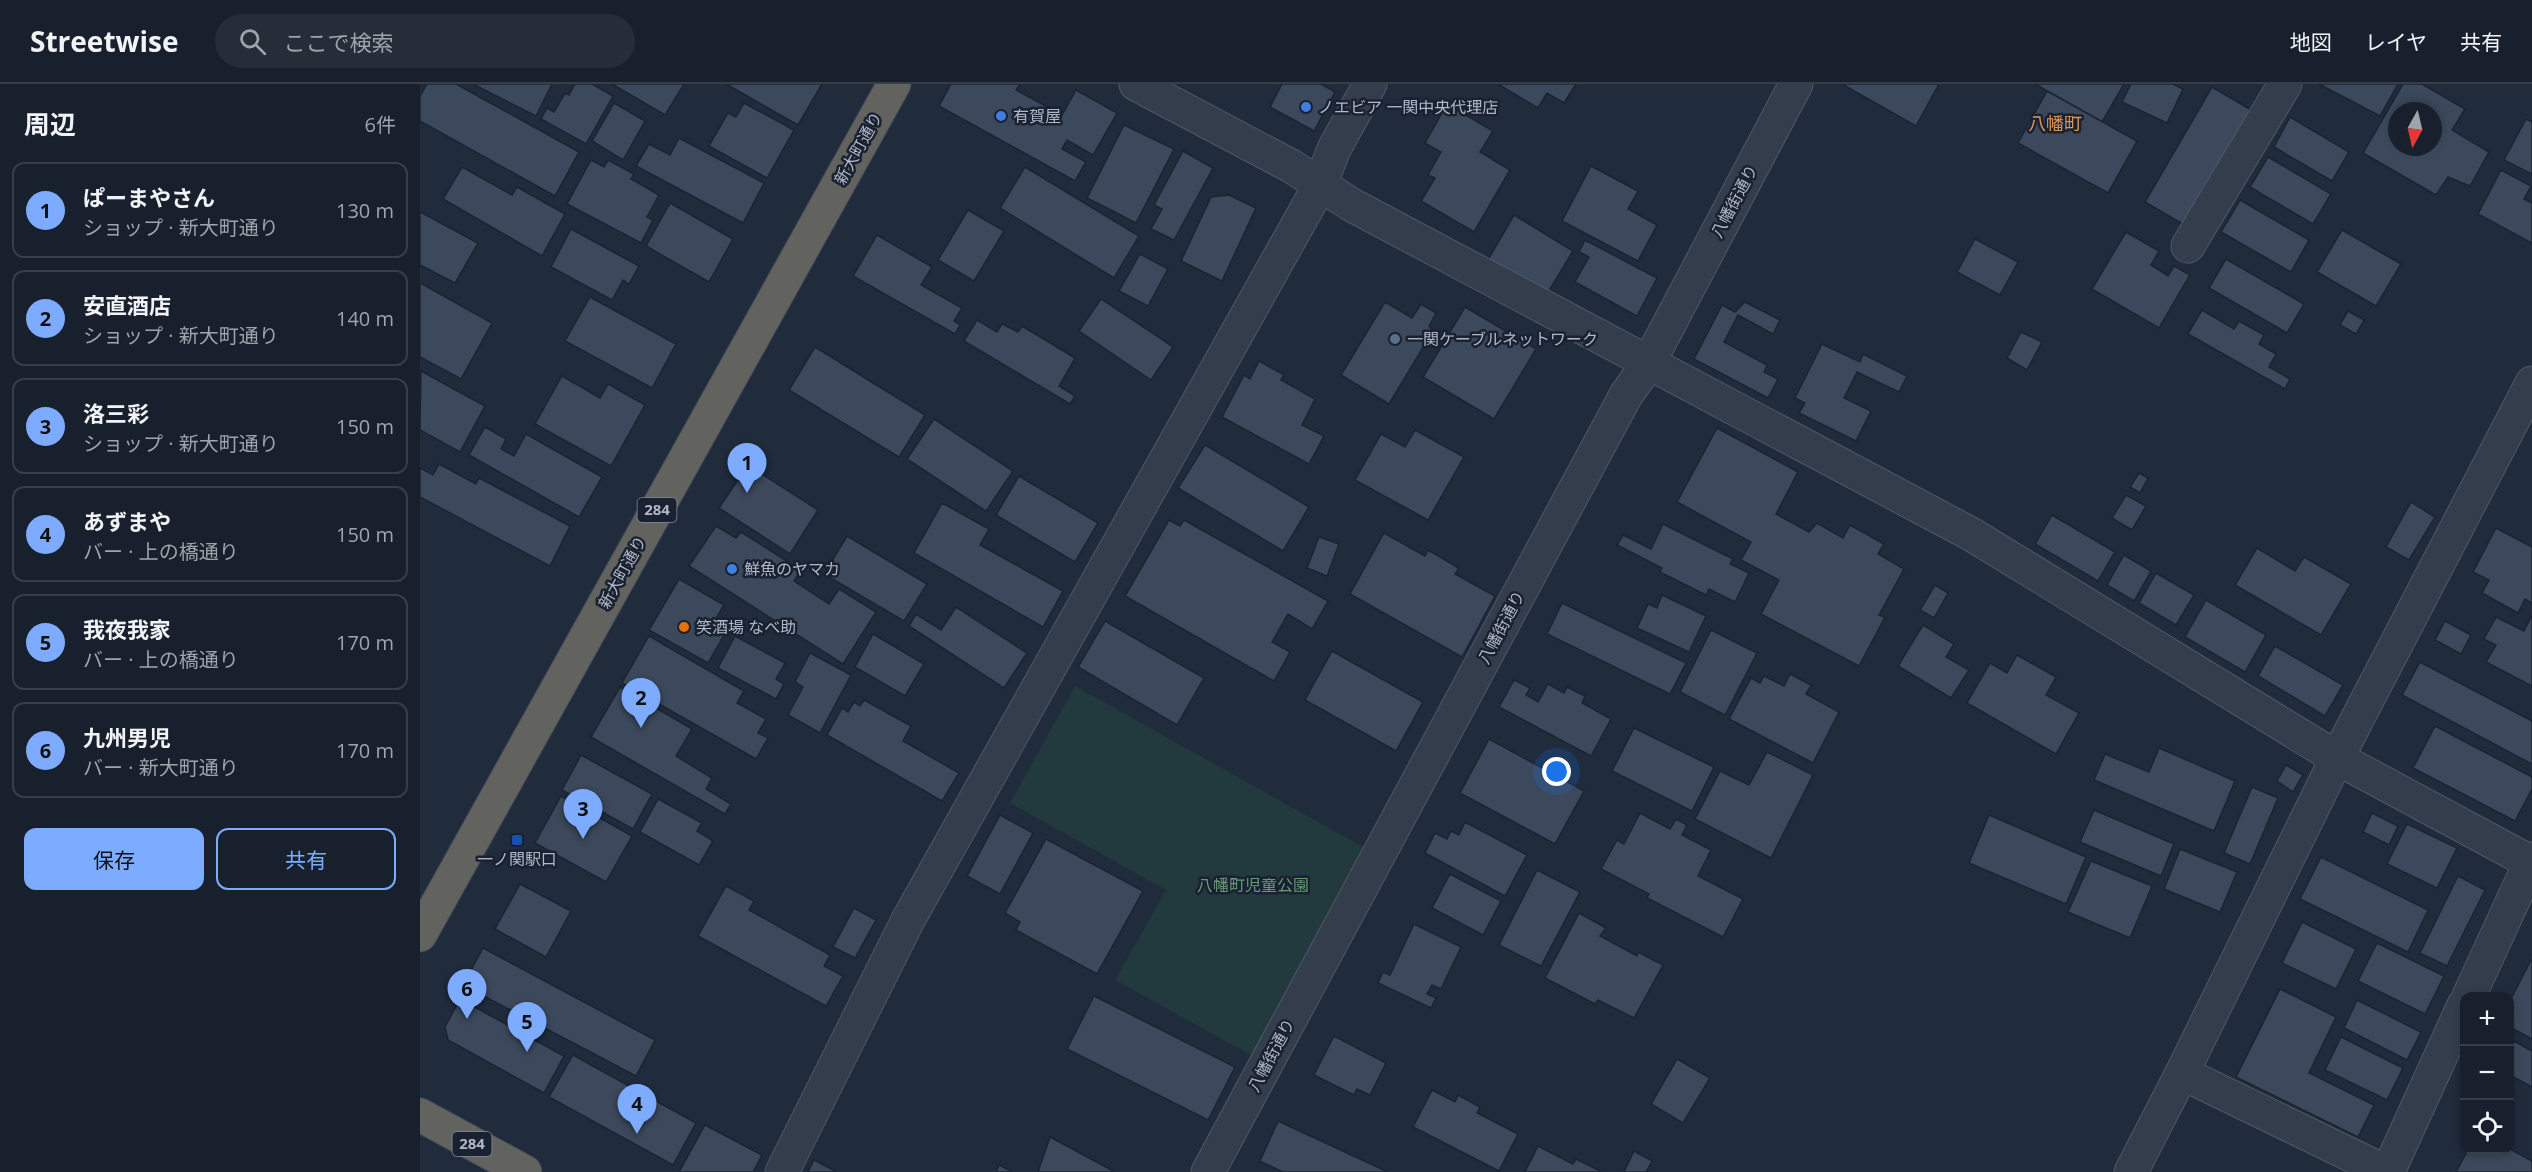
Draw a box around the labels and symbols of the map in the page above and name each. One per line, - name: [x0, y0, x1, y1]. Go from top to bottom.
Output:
- place label: ノエビア 一関中央代理店: [1318, 96, 1498, 118]
- marker: ノエビア 一関中央代理店: [1299, 100, 1313, 114]
- north arrow: [2388, 102, 2442, 156]
- place label: 有賀屋: [1013, 105, 1061, 127]
- street label: 新大町通り: [829, 108, 887, 188]
- marker: 有賀屋: [994, 109, 1008, 123]
- district label: 八幡町: [2028, 111, 2082, 135]
- street label: 八幡街通り: [1706, 161, 1762, 241]
- place label: 一関ケーブルネットワーク: [1407, 328, 1598, 350]
- marker: 一関ケーブルネットワーク: [1388, 332, 1402, 346]
- pin: 1: [728, 444, 766, 493]
- road number: 284: [638, 498, 676, 522]
- street label: 新大町通り: [593, 532, 651, 612]
- place label: 鮮魚のヤマカ: [744, 558, 840, 580]
- marker: 鮮魚のヤマカ: [725, 562, 739, 576]
- street label: 八幡街通り: [1473, 587, 1529, 667]
- place label: 笑酒場 なべ助: [696, 616, 796, 638]
- marker: 笑酒場 なべ助: [677, 620, 691, 634]
- pin: 2: [622, 678, 660, 728]
- your location: [1542, 757, 1571, 786]
- pin: 3: [564, 790, 602, 839]
- marker: 一ノ関駅口: [510, 833, 524, 847]
- place label: 一ノ関駅口: [477, 848, 557, 870]
- park label: 八幡町児童公園: [1197, 874, 1309, 896]
- pin: 6: [448, 970, 486, 1019]
- pin: 5: [508, 1002, 546, 1052]
- street label: 八幡街通り: [1243, 1015, 1299, 1095]
- pin: 4: [618, 1084, 656, 1134]
- road number: 284: [452, 1132, 492, 1156]

